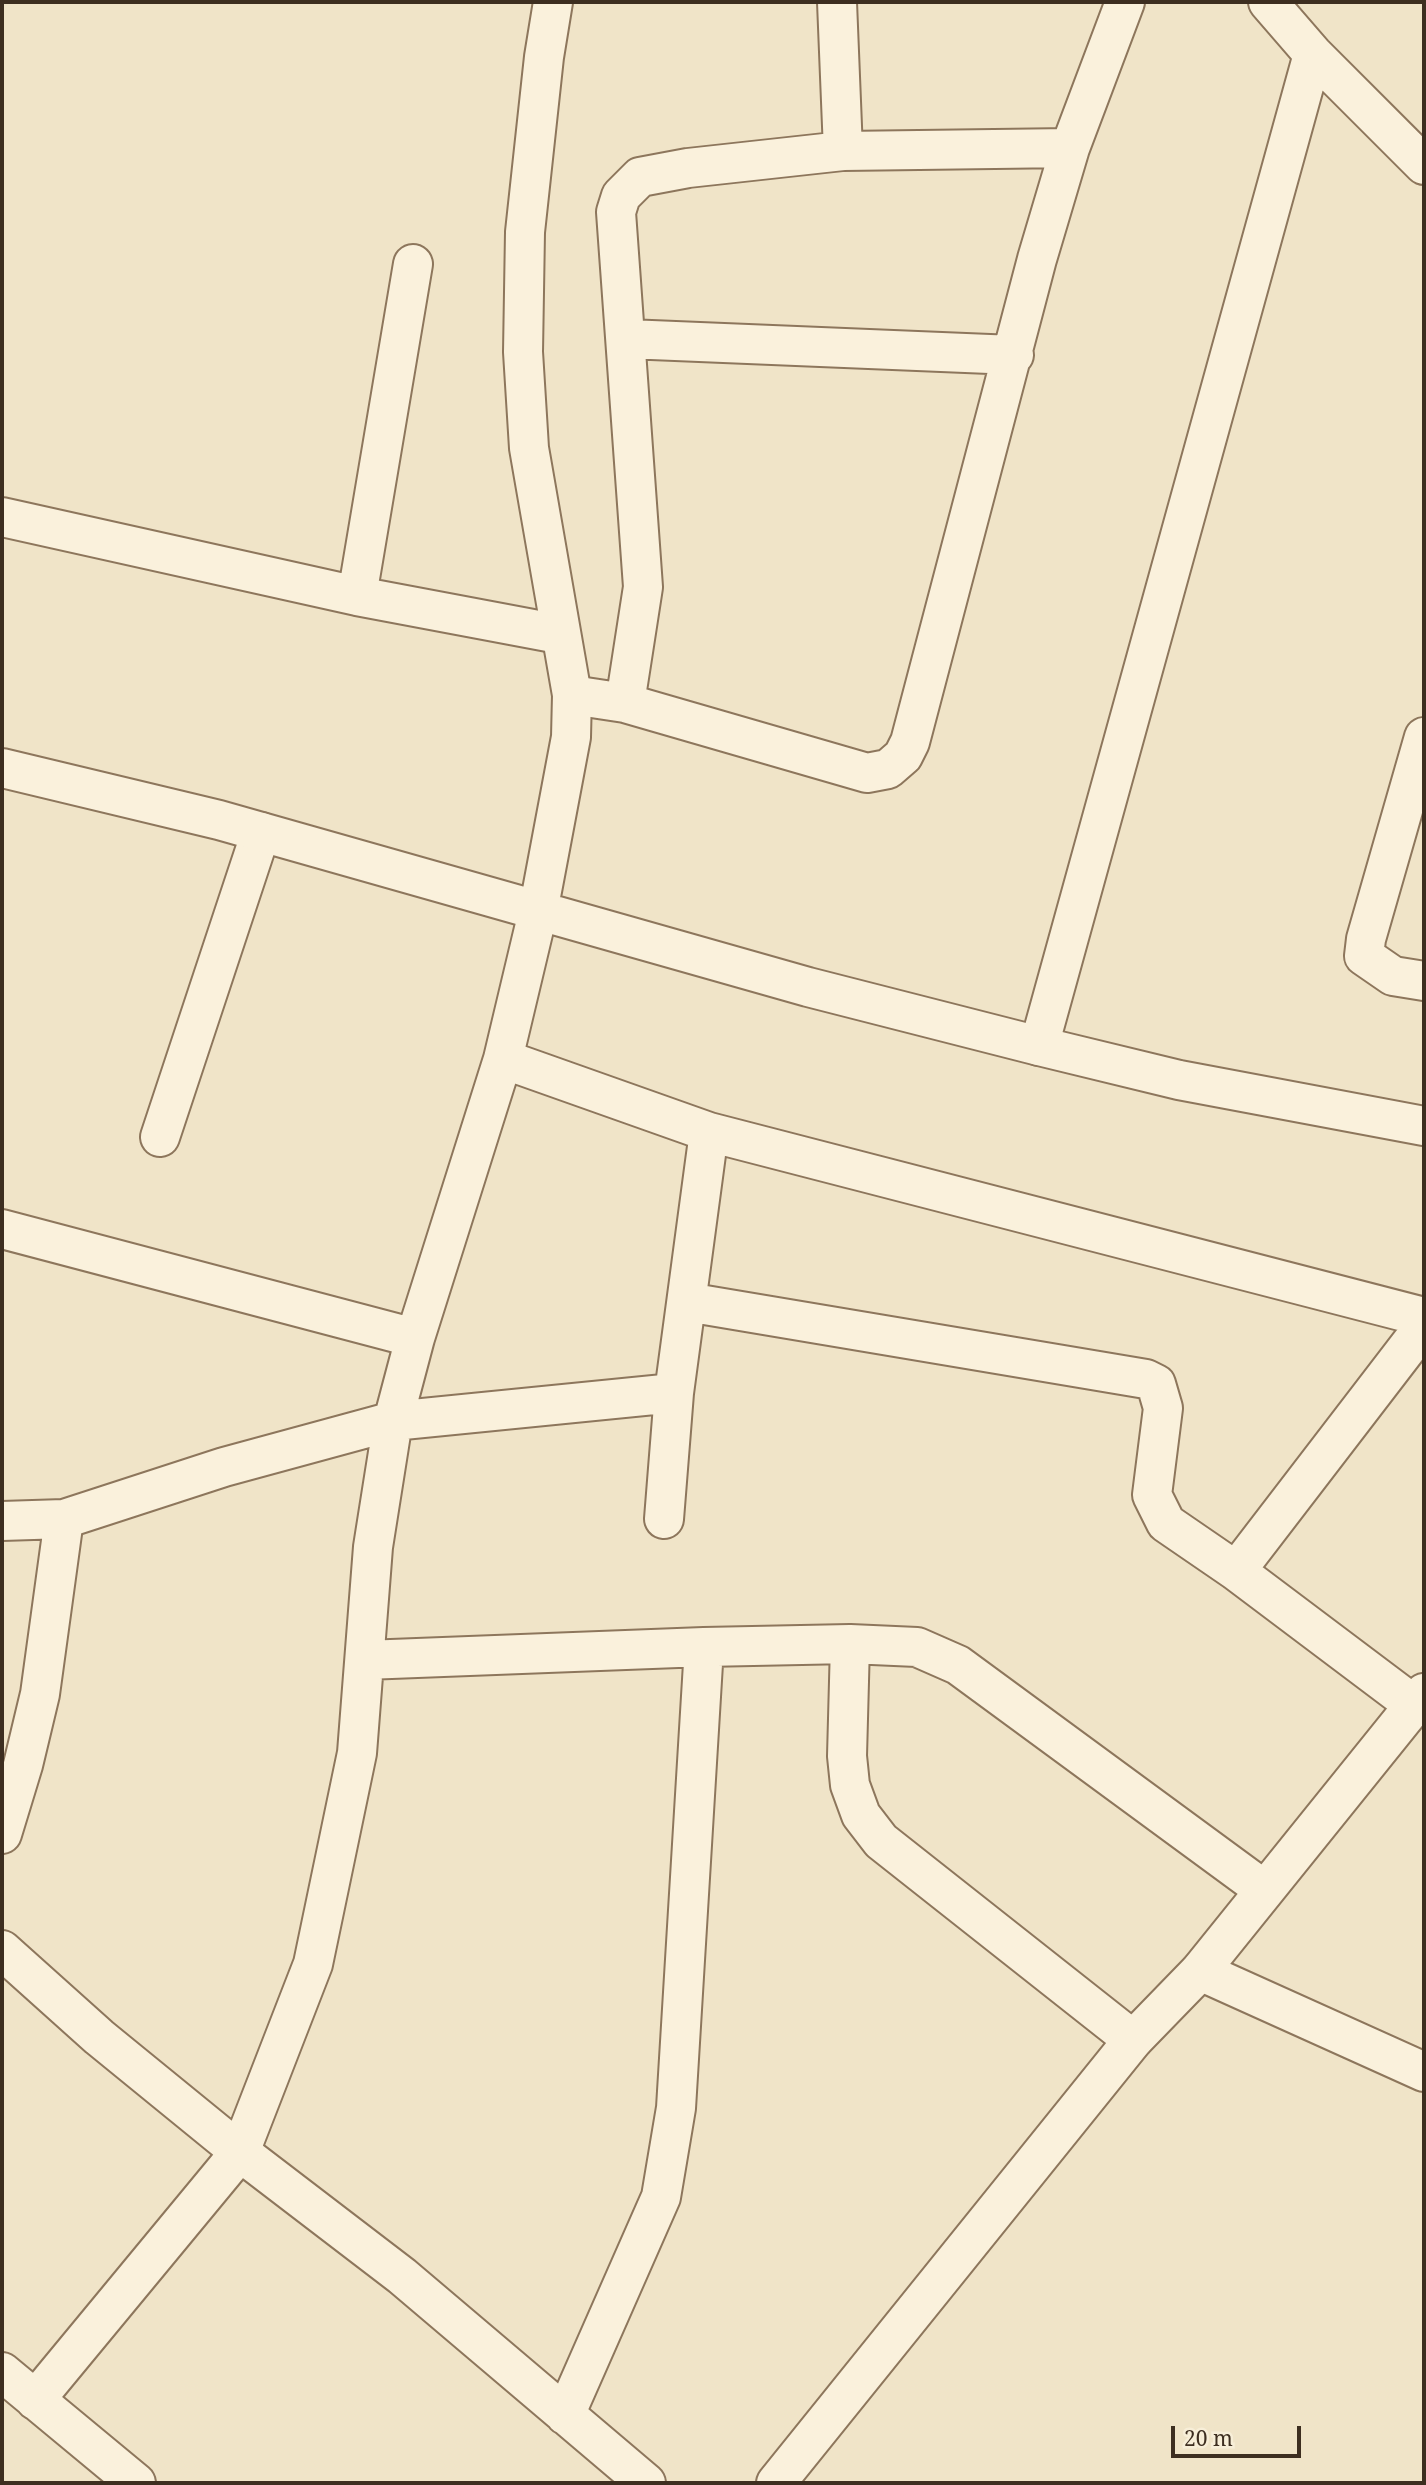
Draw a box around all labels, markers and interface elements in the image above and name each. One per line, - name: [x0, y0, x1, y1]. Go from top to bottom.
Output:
- scale bar: [1174, 2412, 1304, 2456]
- text: 20 m: [1184, 2424, 1233, 2452]

